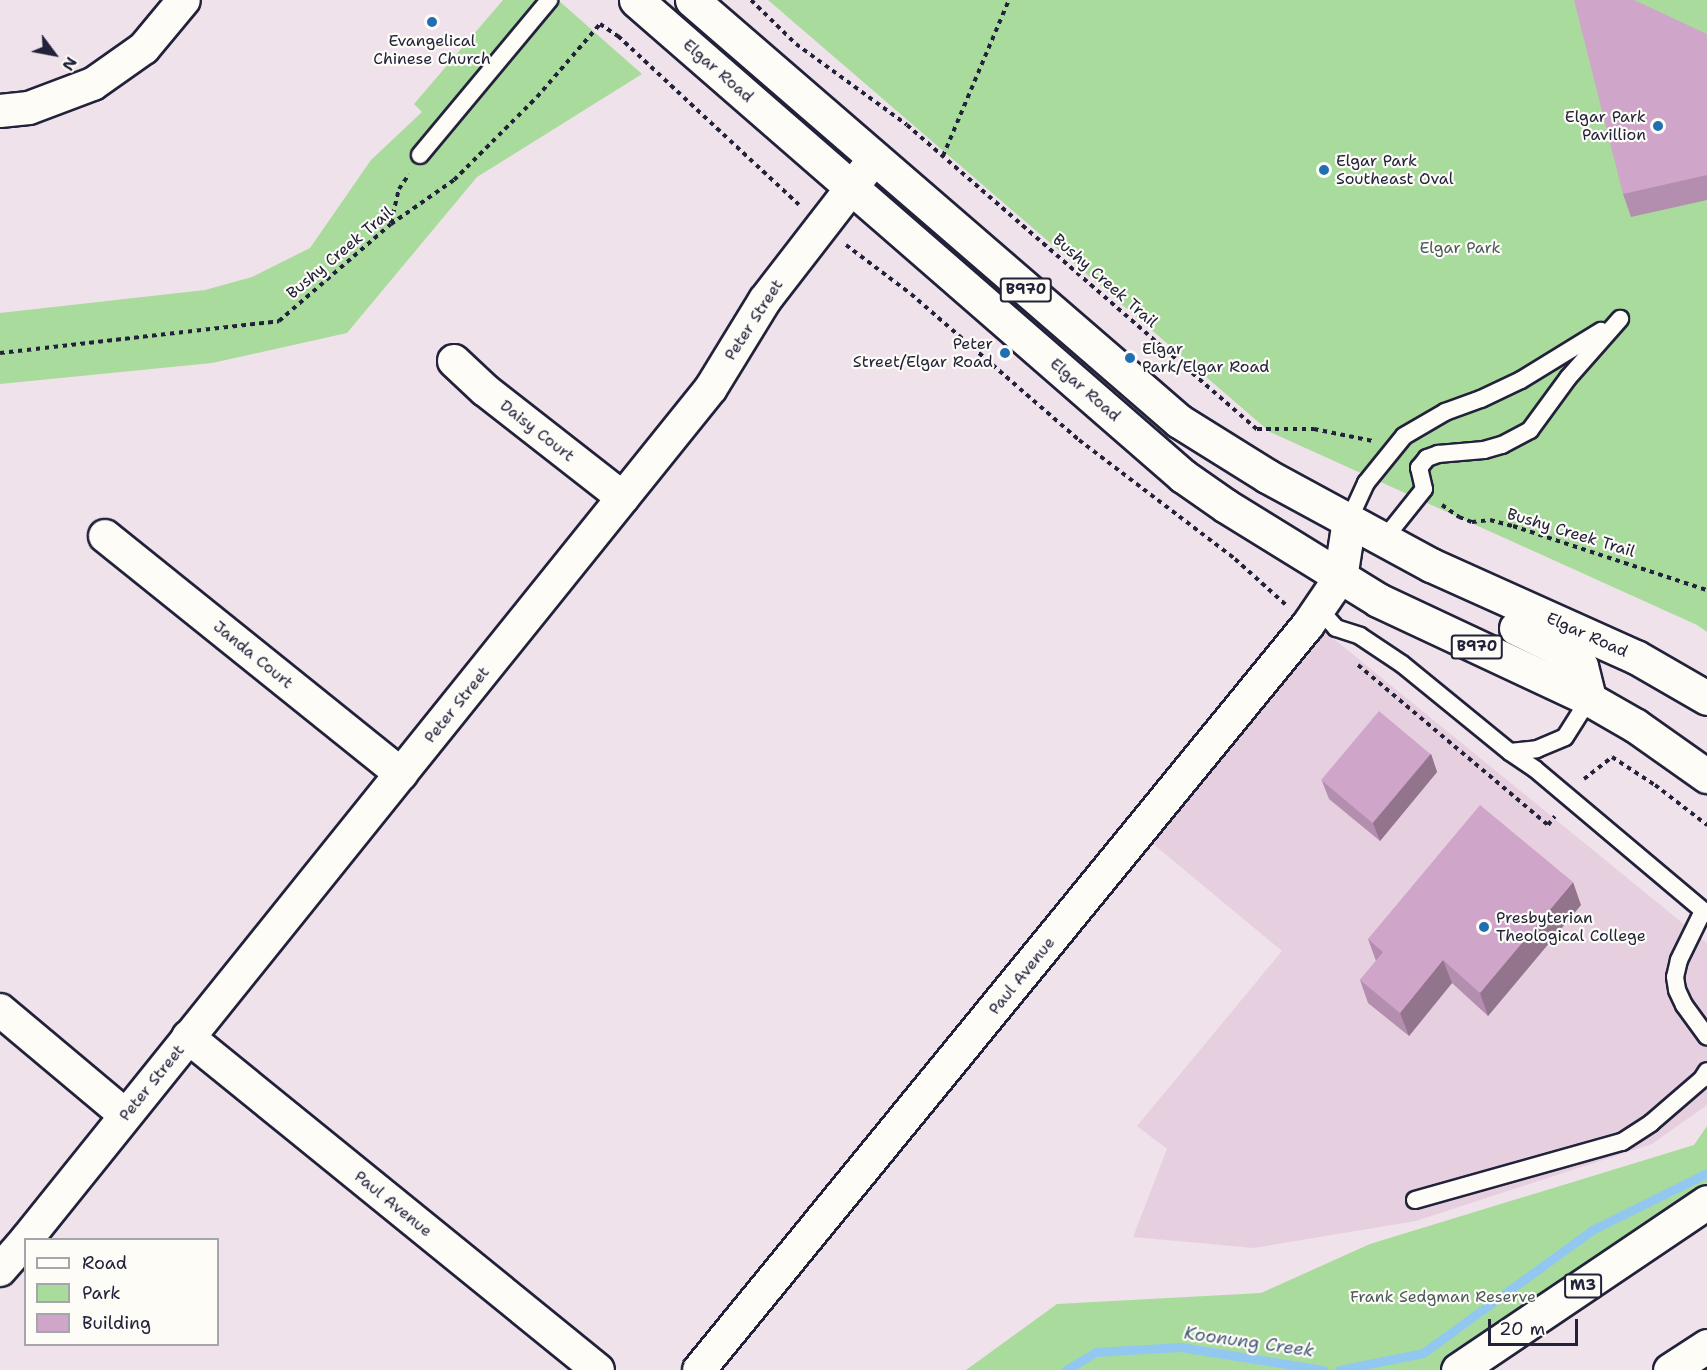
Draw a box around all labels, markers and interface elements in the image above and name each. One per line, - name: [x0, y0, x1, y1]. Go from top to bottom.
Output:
- marker: Evangelical Chinese Church: [425, 15, 439, 29]
- north arrow: [24, 24, 84, 84]
- place label: Evangelical Chinese Church: [373, 31, 491, 69]
- street label: Elgar Road: [679, 35, 757, 107]
- text: N: [57, 53, 82, 75]
- place label: Elgar Park Pavillion: [1565, 107, 1646, 145]
- marker: Elgar Park Pavillion: [1651, 119, 1665, 133]
- place label: Elgar Park Southeast Oval: [1336, 151, 1454, 189]
- marker: Elgar Park Southeast Oval: [1317, 163, 1331, 177]
- street label: Bushy Creek Trail: [283, 203, 397, 303]
- street label: Bushy Creek Trail: [1049, 230, 1161, 332]
- park label: Elgar Park: [1419, 238, 1501, 258]
- street label: Peter Street: [721, 276, 787, 364]
- road number: B970: [999, 278, 1053, 302]
- place label: Peter Street/Elgar Road: [853, 334, 993, 372]
- place label: Elgar Park/Elgar Road: [1142, 339, 1269, 377]
- marker: Peter Street/Elgar Road: [998, 346, 1012, 360]
- marker: Elgar Park/Elgar Road: [1123, 351, 1137, 365]
- street label: Elgar Road: [1046, 354, 1124, 426]
- street label: Daisy Court: [496, 396, 578, 466]
- street label: Bushy Creek Trail: [1505, 504, 1637, 562]
- street label: Elgar Road: [1543, 609, 1631, 661]
- street label: Janda Court: [209, 617, 297, 693]
- road number: B970: [1450, 635, 1504, 659]
- street label: Peter Street: [420, 663, 494, 747]
- place label: Presbyterian Theological College: [1496, 908, 1646, 946]
- marker: Presbyterian Theological College: [1477, 920, 1491, 934]
- street label: Paul Avenue: [985, 933, 1059, 1019]
- street label: Peter Street: [115, 1041, 189, 1125]
- street label: Paul Avenue: [350, 1167, 436, 1241]
- legend: [24, 1238, 219, 1346]
- text: Road: [82, 1251, 127, 1275]
- road number: M3: [1564, 1274, 1602, 1298]
- text: Park: [82, 1281, 121, 1305]
- park label: Frank Sedgman Reserve: [1350, 1287, 1536, 1307]
- scale bar: [1491, 1307, 1581, 1345]
- text: Building: [82, 1311, 151, 1335]
- text: 20 m: [1499, 1317, 1545, 1341]
- water label: Koonung Creek: [1183, 1322, 1315, 1362]

